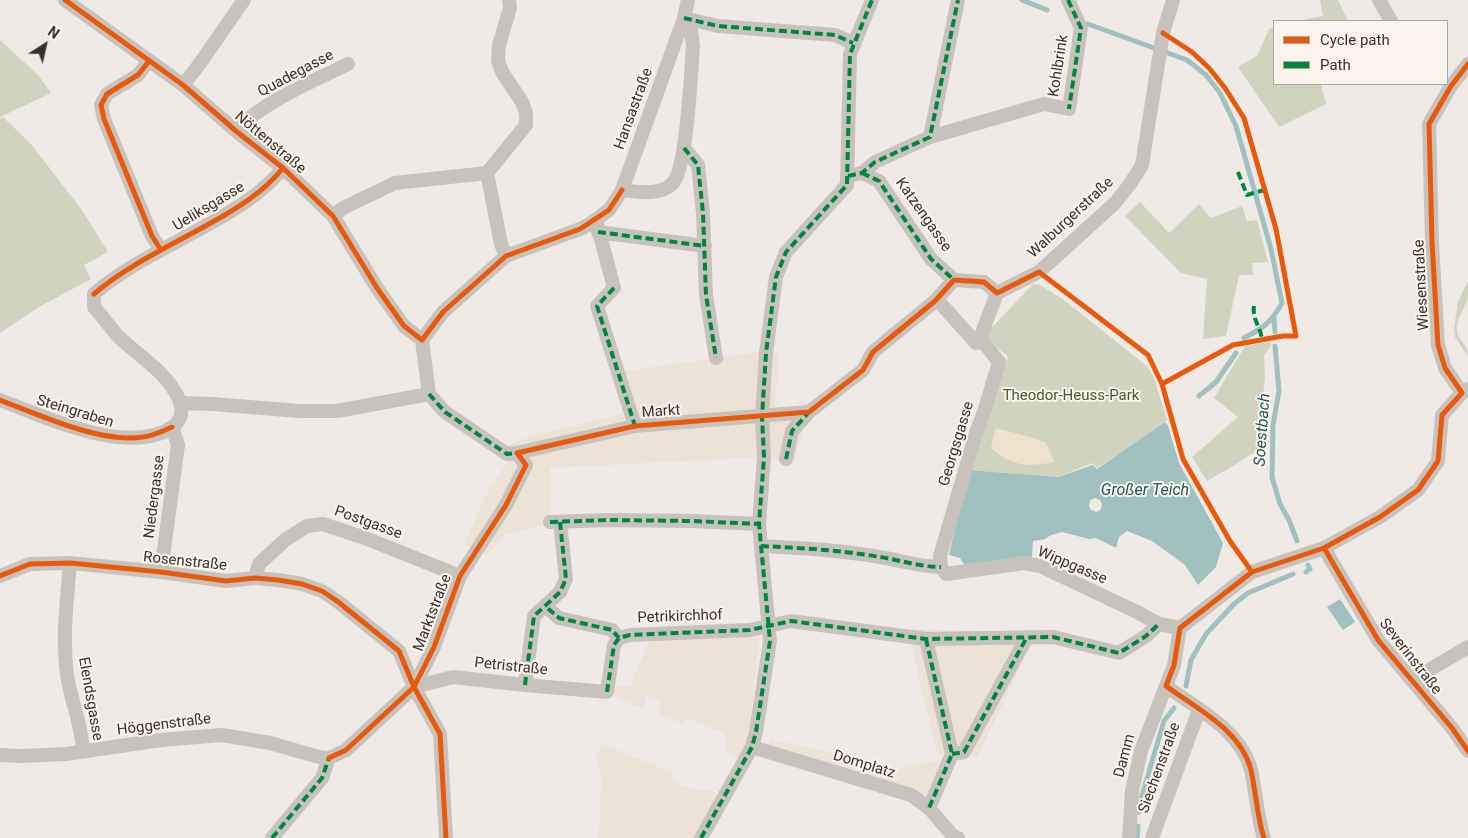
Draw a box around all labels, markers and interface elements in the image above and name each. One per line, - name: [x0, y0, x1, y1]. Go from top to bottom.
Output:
- north arrow: [20, 20, 70, 70]
- legend: [1273, 20, 1448, 85]
- text: N: [45, 23, 62, 42]
- text: Cycle path: [1320, 31, 1390, 49]
- street label: Kohlbrink: [1045, 34, 1073, 98]
- street label: Quadegasse: [255, 47, 337, 101]
- text: Path: [1320, 56, 1351, 74]
- street label: Hansastraße: [611, 66, 657, 152]
- street label: Nöttenstraße: [231, 108, 309, 178]
- street label: Walburgerstraße: [1024, 174, 1118, 262]
- street label: Katzengasse: [891, 175, 955, 255]
- street label: Ueliksgasse: [170, 179, 248, 235]
- street label: Wiesenstraße: [1411, 239, 1433, 331]
- park label: Theodor-Heuss-Park: [1003, 387, 1139, 405]
- street label: Steingraben: [34, 392, 116, 432]
- water label: Soestbach: [1251, 393, 1275, 467]
- street label: Georgsgasse: [936, 399, 978, 489]
- street label: Markt: [641, 402, 681, 422]
- street label: Niedergasse: [141, 454, 169, 540]
- water label: Großer Teich: [1101, 481, 1189, 501]
- street label: Postgasse: [332, 502, 404, 544]
- street label: Wippgasse: [1035, 543, 1109, 589]
- street label: Rosenstraße: [142, 549, 228, 575]
- street label: Marktstraße: [410, 572, 456, 654]
- street label: Petrikirchhof: [637, 607, 723, 627]
- street label: Severinstraße: [1375, 615, 1445, 699]
- street label: Petristraße: [474, 654, 548, 680]
- street label: Elendsgasse: [74, 656, 106, 742]
- street label: Höggenstraße: [116, 710, 212, 740]
- street label: Siechenstraße: [1135, 720, 1185, 816]
- street label: Damm: [1111, 732, 1139, 780]
- street label: Domplatz: [831, 747, 897, 783]

